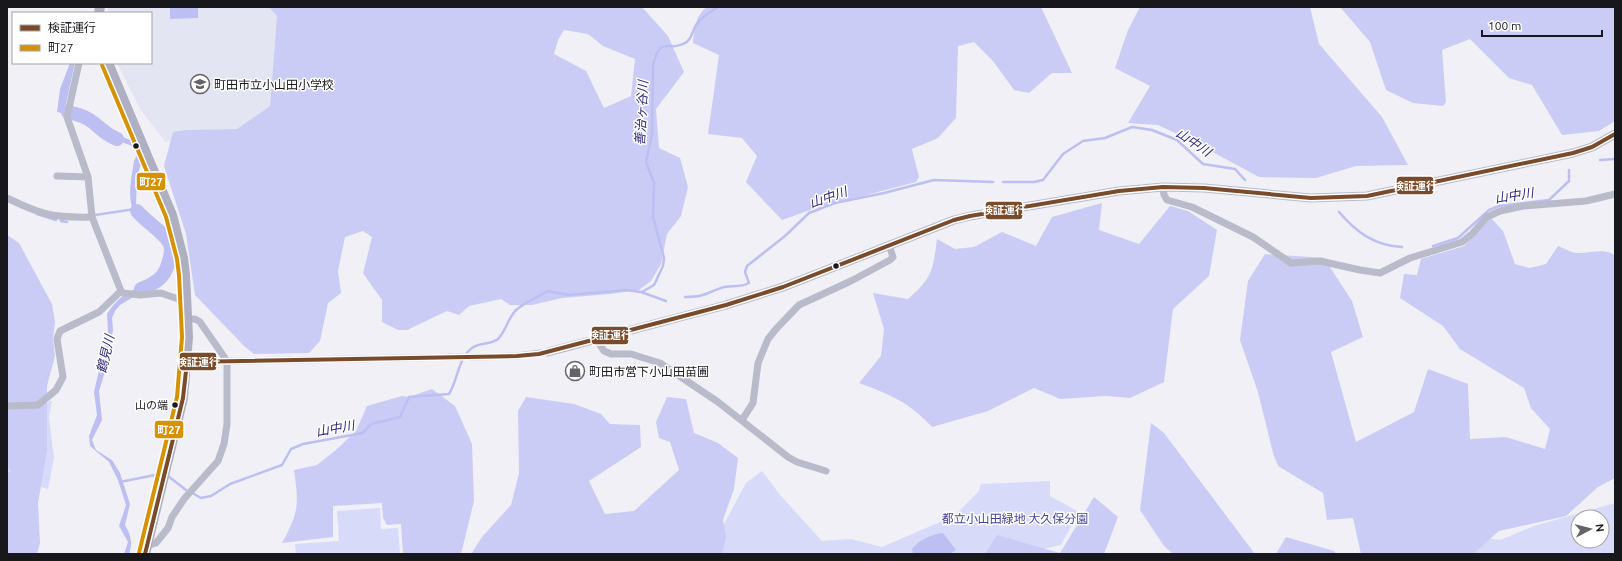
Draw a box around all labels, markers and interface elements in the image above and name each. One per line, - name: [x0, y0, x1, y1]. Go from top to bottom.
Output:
- legend: [12, 12, 152, 64]
- scale bar: [1482, 12, 1602, 38]
- text: 100 m: [1488, 19, 1521, 32]
- text: 検証運行: [48, 21, 96, 34]
- text: 町27: [48, 41, 74, 54]
- school or university icon: 町田市立小山田小学校: [189, 73, 211, 95]
- place label: 町田市立小山田小学校: [214, 78, 334, 91]
- water label: 善治ヶ谷川: [632, 78, 650, 146]
- water label: 山中川: [1174, 125, 1216, 160]
- unlabelled marker: [131, 141, 141, 151]
- line badge: 町27: [136, 172, 166, 191]
- text: 町27: [139, 176, 163, 188]
- line badge: 検証運行: [1396, 176, 1434, 195]
- text: 検証運行: [1393, 180, 1437, 192]
- water label: 山中川: [807, 183, 851, 210]
- water label: 山中川: [1494, 185, 1536, 205]
- line badge: 検証運行: [985, 201, 1023, 220]
- text: 検証運行: [982, 204, 1026, 216]
- unlabelled marker: [831, 261, 841, 271]
- line badge: 検証運行: [591, 326, 629, 345]
- text: 検証運行: [588, 329, 632, 341]
- water label: 鶴見川: [94, 331, 117, 375]
- line badge: 検証運行: [179, 352, 217, 371]
- text: 検証運行: [176, 356, 220, 368]
- shop icon: 町田市営下小山田苗圃: [564, 360, 586, 382]
- place label: 町田市営下小山田苗圃: [589, 365, 709, 378]
- place label: 山の端: [135, 399, 168, 411]
- marker: 山の端: [170, 400, 180, 410]
- water label: 山中川: [315, 417, 357, 438]
- line badge: 町27: [154, 420, 184, 439]
- text: 町27: [157, 424, 181, 436]
- north arrow: [1570, 509, 1610, 549]
- park label: 都立小山田緑地 大久保分園: [942, 512, 1088, 525]
- text: N: [1593, 523, 1606, 533]

